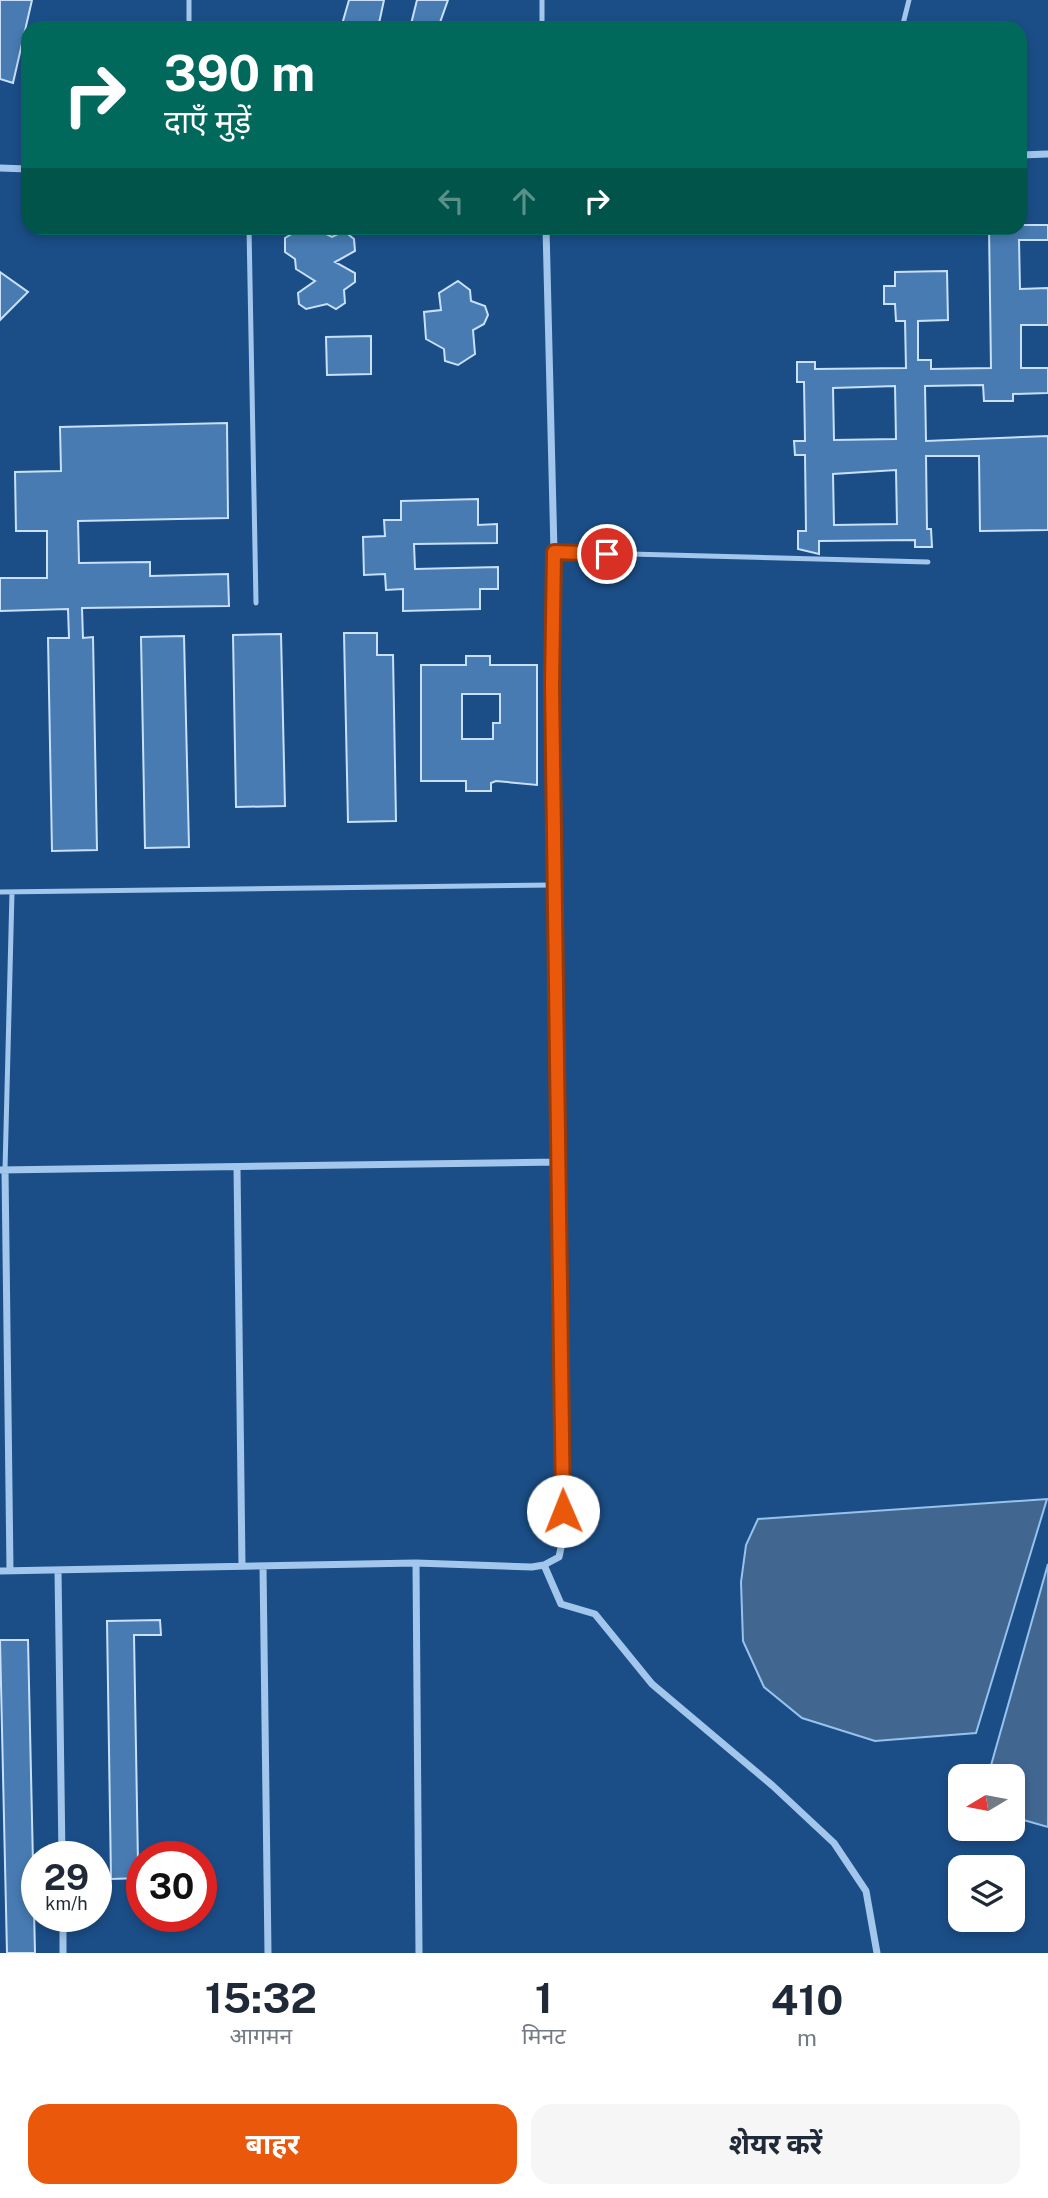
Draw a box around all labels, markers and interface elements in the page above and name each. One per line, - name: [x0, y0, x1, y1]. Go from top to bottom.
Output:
- text: 390 m: [164, 44, 315, 102]
- icon: right: [49, 49, 140, 140]
- text: दाएँ मुड़ें: [164, 103, 251, 140]
- icon: left: [432, 182, 470, 220]
- icon: ahead: [505, 182, 543, 220]
- icon: right: [578, 182, 616, 220]
- pin: [577, 524, 637, 584]
- icon: arrive: [588, 535, 626, 573]
- position arrow: [526, 1474, 600, 1548]
- north arrow: [948, 1764, 1026, 1841]
- map controls: [948, 1764, 1025, 1932]
- speed limit sign: 30: [126, 1841, 217, 1932]
- button: layers: [948, 1855, 1025, 1932]
- text: 29: [44, 1857, 89, 1898]
- text: km/h: [45, 1893, 88, 1914]
- text: 15:32: [205, 1973, 317, 2022]
- text: 1: [535, 1973, 553, 2022]
- text: 410: [771, 1975, 843, 2024]
- text: आगमन: [229, 2022, 292, 2049]
- text: मिनट: [522, 2022, 566, 2049]
- text: m: [797, 2024, 817, 2051]
- button: बाहर: [28, 2104, 517, 2184]
- button: शेयर करें: [531, 2104, 1020, 2184]

